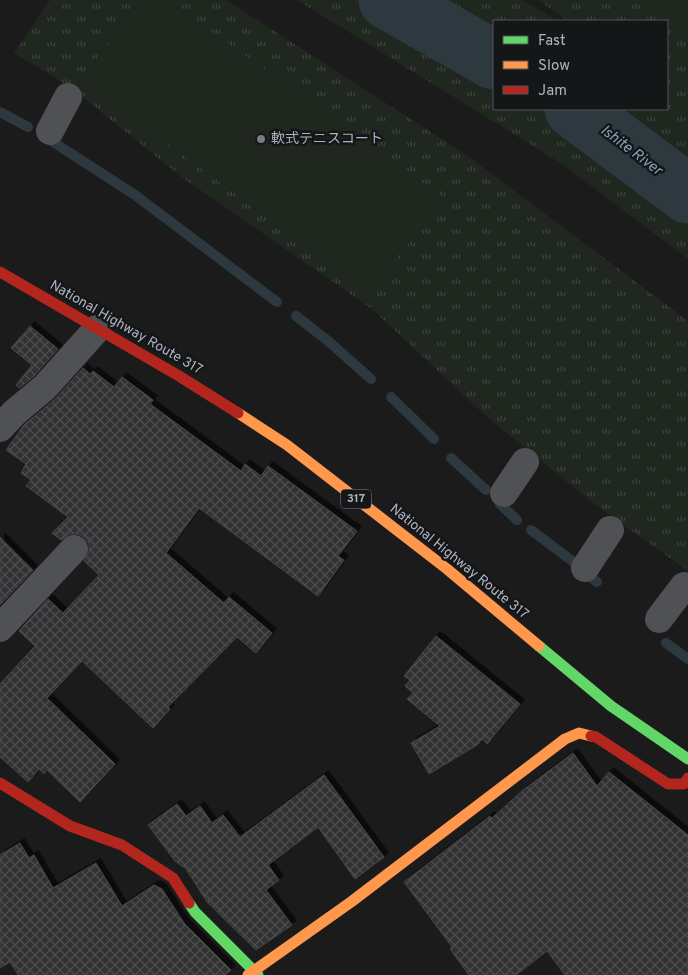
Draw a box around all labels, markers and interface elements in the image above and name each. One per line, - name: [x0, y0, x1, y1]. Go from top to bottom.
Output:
- legend: [493, 20, 668, 110]
- text: Fast: [538, 32, 566, 51]
- text: Slow: [538, 57, 570, 76]
- text: Jam: [538, 82, 567, 101]
- water label: Ishite River: [596, 122, 667, 181]
- place label: 軟式テニスコート: [271, 131, 383, 148]
- marker: 軟式テニスコート: [255, 133, 267, 145]
- street label: National Highway Route 317: [47, 277, 205, 379]
- road number: 317: [341, 489, 371, 508]
- street label: National Highway Route 317: [386, 501, 532, 623]

